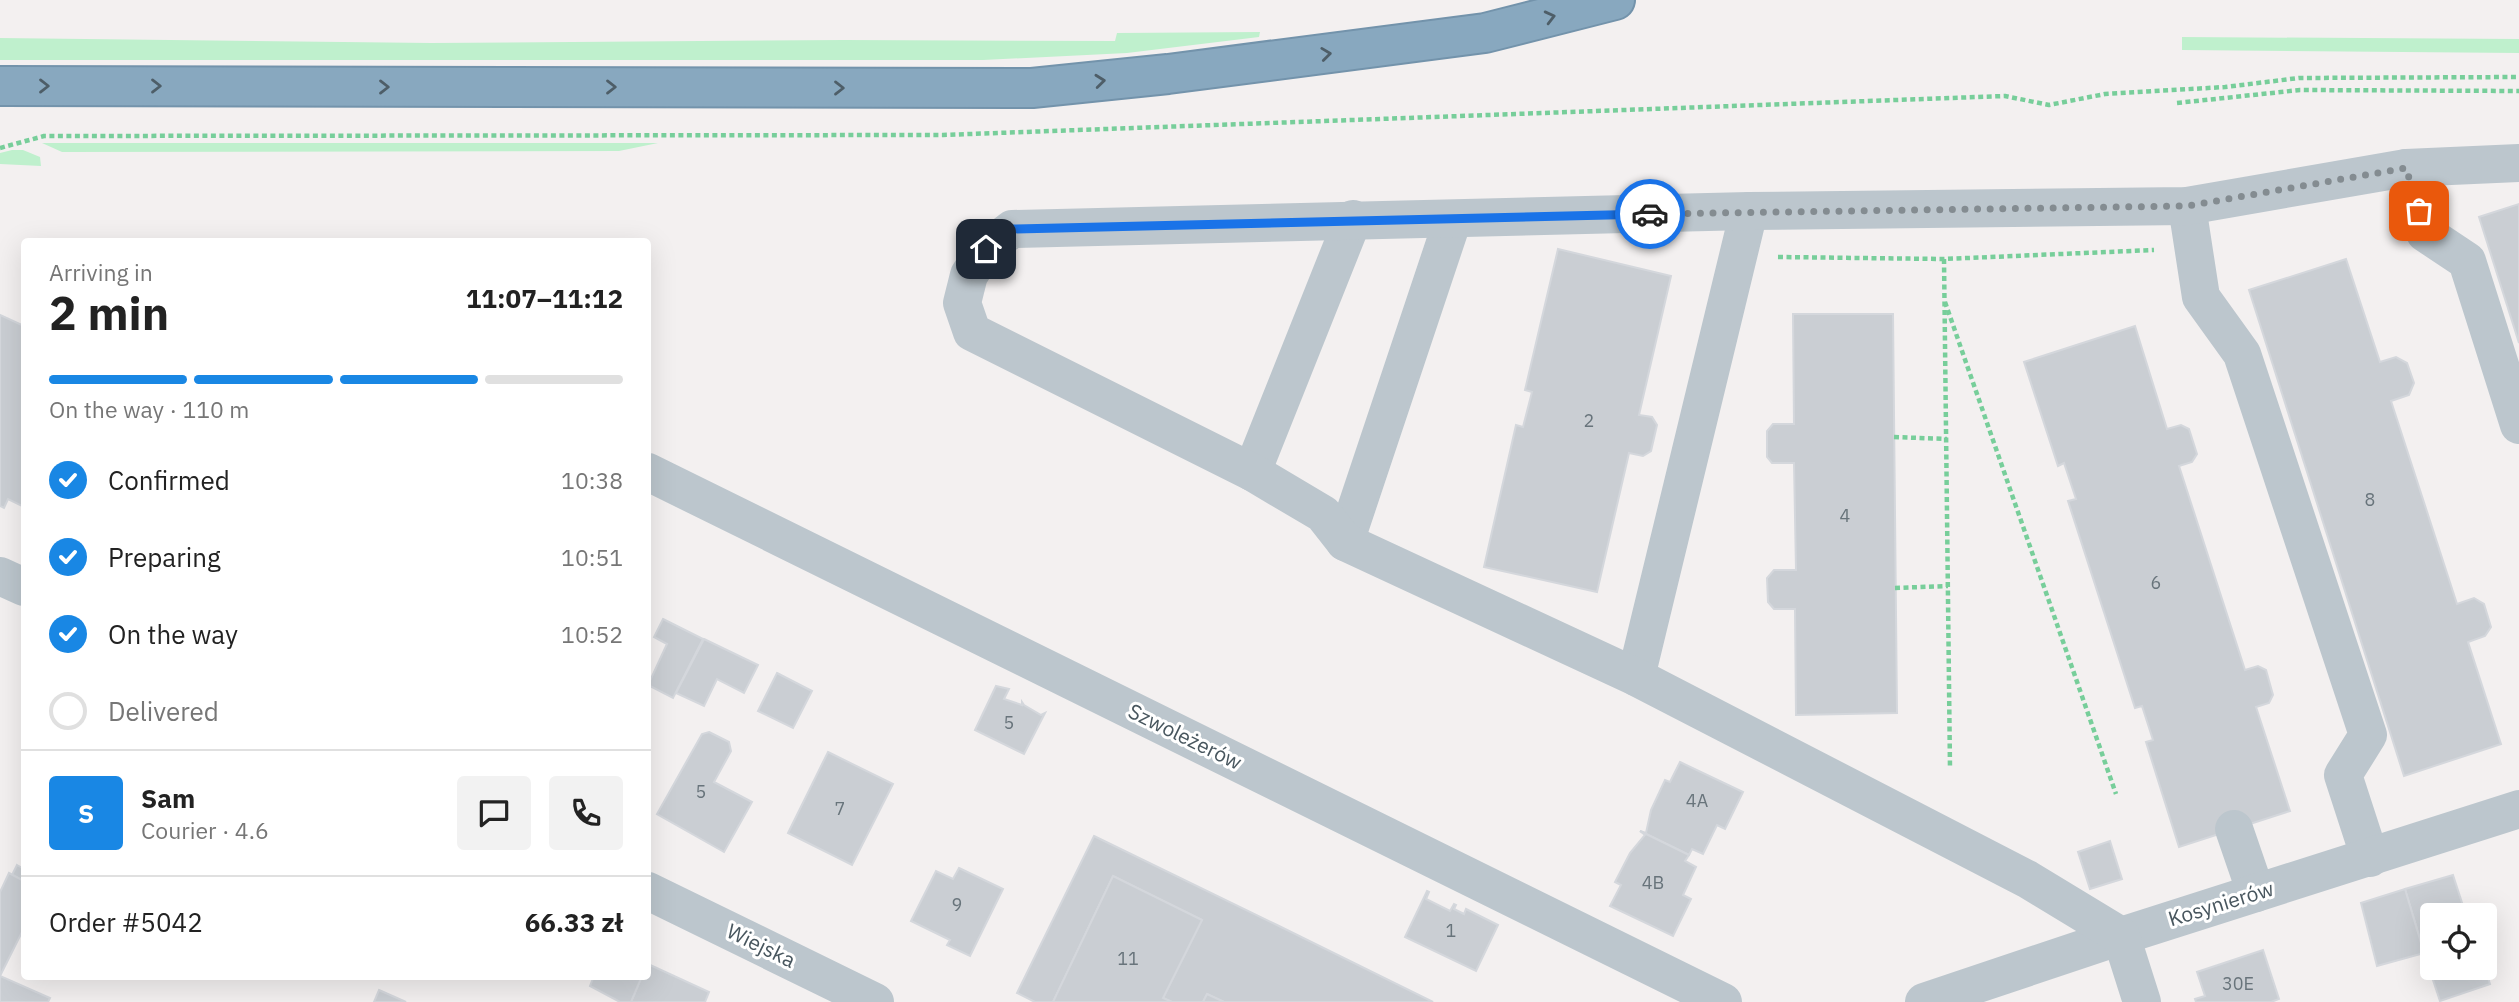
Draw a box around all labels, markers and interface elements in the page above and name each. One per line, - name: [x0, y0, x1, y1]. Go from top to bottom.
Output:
- one-way arrow: [1544, 11, 1556, 25]
- one-way arrow: [1320, 46, 1332, 61]
- one-way arrow: [1095, 74, 1106, 89]
- one-way arrow: [39, 78, 50, 94]
- one-way arrow: [151, 78, 162, 94]
- one-way arrow: [379, 79, 389, 95]
- one-way arrow: [606, 79, 617, 95]
- one-way arrow: [834, 80, 844, 96]
- courier: [1615, 179, 1685, 249]
- pin: [2389, 181, 2449, 241]
- icon: bag: [2400, 192, 2438, 230]
- icon: car: [1631, 195, 1669, 233]
- pin: [956, 219, 1016, 279]
- icon: home: [967, 230, 1005, 268]
- text: Arriving in: [49, 257, 153, 287]
- text: 11:07–11:12: [466, 281, 623, 315]
- text: 2 min: [49, 283, 169, 343]
- text: On the way · 110 m: [49, 394, 249, 424]
- house number: 2: [1584, 409, 1594, 432]
- icon: check: [49, 461, 87, 499]
- text: Confirmed: [108, 463, 230, 497]
- text: 10:38: [561, 465, 623, 495]
- house number: 8: [2365, 488, 2375, 511]
- house number: 4: [1840, 504, 1851, 527]
- icon: check: [49, 538, 87, 576]
- text: Preparing: [108, 540, 221, 574]
- text: 10:51: [561, 542, 623, 572]
- house number: 6: [2151, 571, 2161, 594]
- icon: check: [49, 615, 87, 653]
- text: On the way: [108, 617, 238, 651]
- text: 10:52: [561, 619, 623, 649]
- text: Delivered: [108, 694, 219, 728]
- street label: Szwoleżerów: [1124, 696, 1247, 776]
- house number: 5: [1004, 711, 1014, 734]
- button: chat: [457, 776, 531, 850]
- button: phone: [549, 776, 623, 850]
- house number: 5: [696, 780, 706, 803]
- text: Sam: [141, 781, 195, 815]
- house number: 4A: [1686, 789, 1709, 812]
- text: S: [78, 796, 94, 830]
- house number: 7: [835, 797, 845, 820]
- text: Courier · 4.6: [141, 815, 269, 845]
- house number: 4B: [1642, 871, 1664, 894]
- street label: Kosynierów: [2165, 874, 2277, 932]
- house number: 9: [952, 893, 962, 916]
- map controls: [2420, 903, 2497, 980]
- button: locate: [2420, 903, 2497, 980]
- text: Order #5042: [49, 905, 203, 939]
- text: 66.33 zł: [525, 905, 623, 939]
- street label: Wiejska: [722, 916, 800, 974]
- house number: 1: [1446, 919, 1456, 942]
- house number: 11: [1117, 947, 1139, 970]
- house number: 30E: [2222, 972, 2254, 995]

